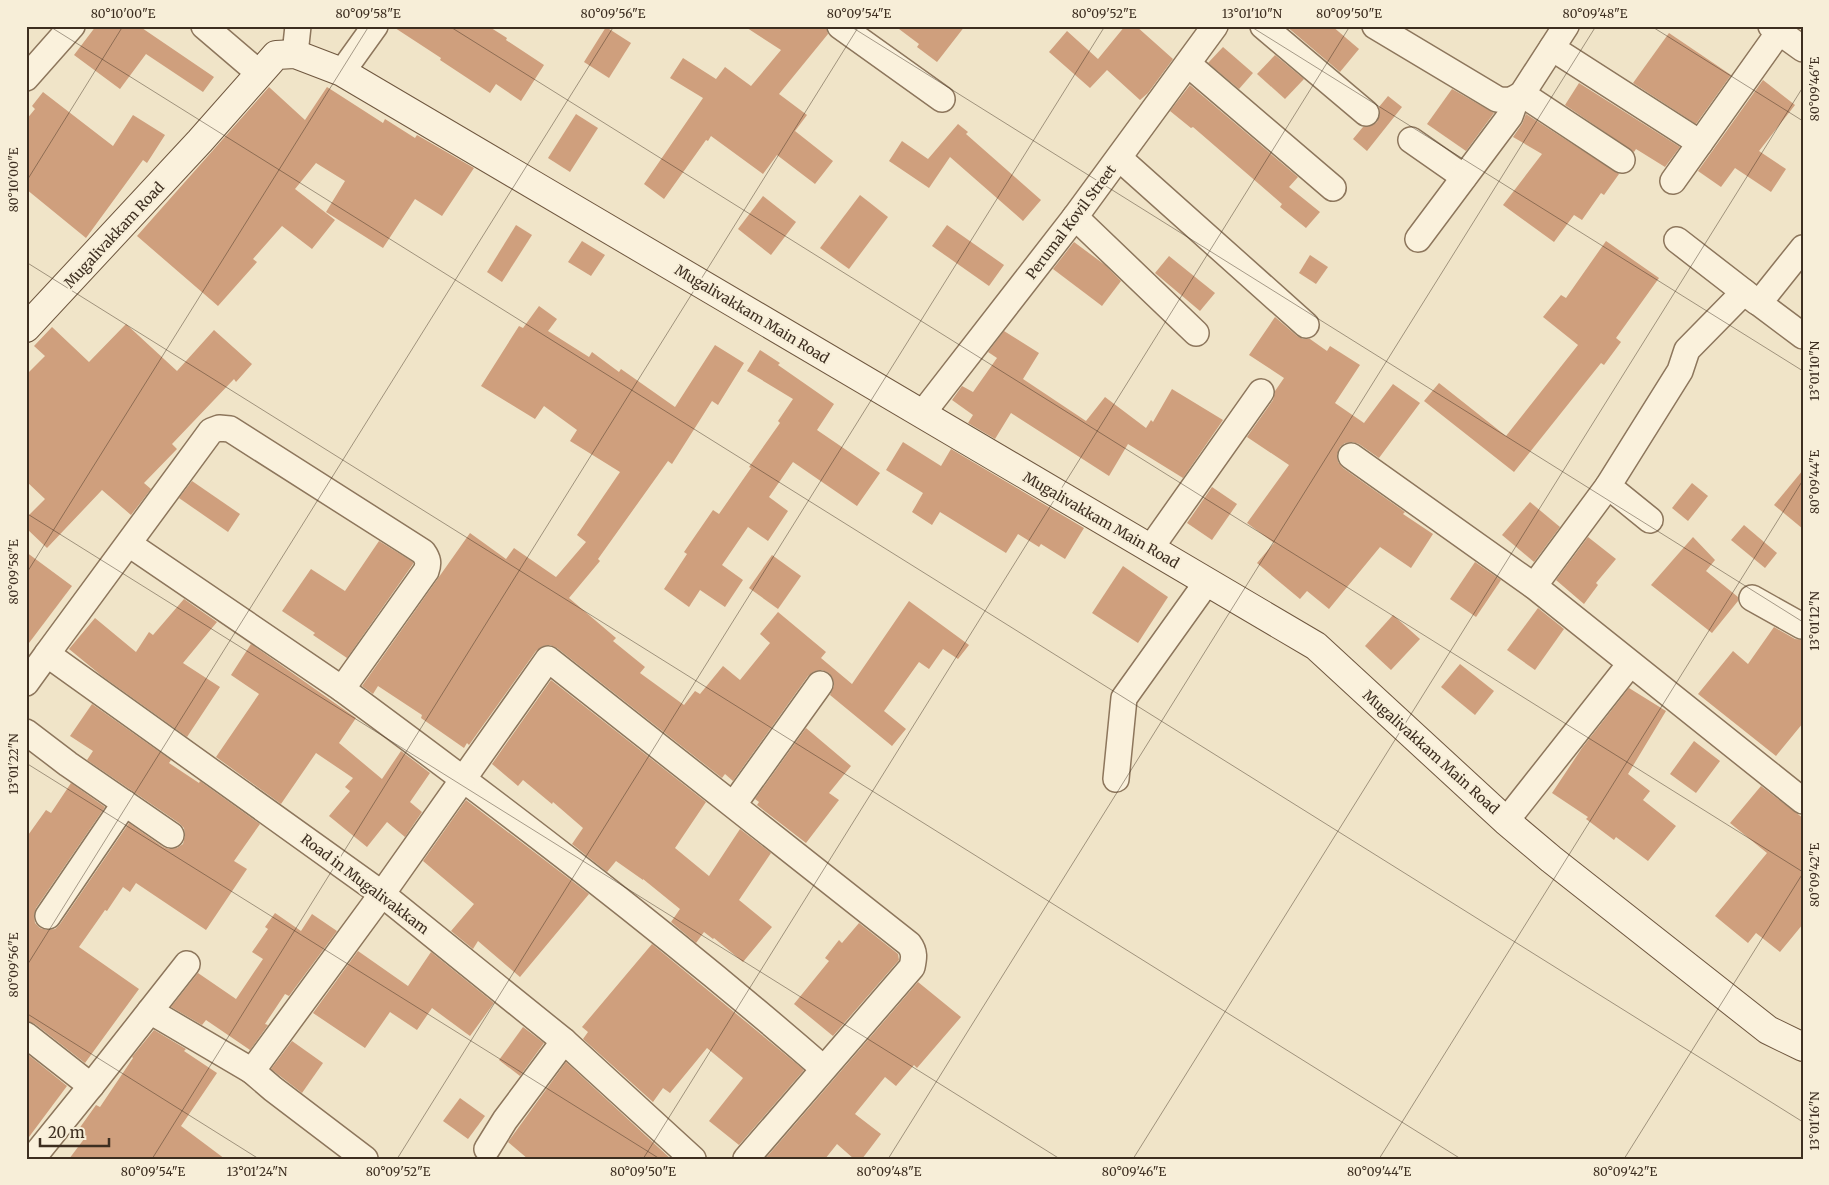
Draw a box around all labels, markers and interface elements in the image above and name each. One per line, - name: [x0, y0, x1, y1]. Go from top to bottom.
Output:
- text: 80°10'00"E: [91, 6, 156, 21]
- text: 80°09'58"E: [335, 6, 401, 21]
- text: 80°09'56"E: [581, 6, 646, 21]
- text: 80°09'54"E: [827, 6, 892, 21]
- text: 80°09'52"E: [1072, 6, 1137, 21]
- text: 13°01'10"N: [1222, 6, 1283, 21]
- text: 80°09'50"E: [1316, 6, 1382, 21]
- text: 80°09'48"E: [1563, 6, 1628, 21]
- text: 80°09'46"E: [1807, 56, 1822, 121]
- text: 80°10'00"E: [6, 147, 21, 212]
- street label: Perumal Kovil Street: [1022, 161, 1120, 283]
- street label: Mugalivakkam Road: [60, 178, 168, 292]
- street label: Mugalivakkam Main Road: [671, 261, 833, 368]
- text: 13°01'10"N: [1807, 340, 1822, 401]
- text: 80°09'44"E: [1807, 450, 1822, 514]
- street label: Mugalivakkam Main Road: [1020, 468, 1183, 572]
- text: 80°09'58"E: [6, 539, 21, 605]
- text: 13°01'12"N: [1807, 591, 1822, 651]
- street label: Mugalivakkam Main Road: [1359, 686, 1503, 818]
- text: 13°01'22"N: [6, 733, 21, 795]
- street label: Road in Mugalivakkam: [297, 830, 433, 938]
- text: 80°09'42"E: [1807, 843, 1822, 907]
- text: 80°09'56"E: [6, 932, 21, 997]
- text: 13°01'16"N: [1807, 1091, 1822, 1150]
- scale bar: [40, 1115, 109, 1147]
- text: 20 m: [48, 1123, 85, 1142]
- text: 80°09'54"E: [121, 1164, 186, 1179]
- text: 13°01'24"N: [227, 1164, 288, 1179]
- text: 80°09'52"E: [366, 1164, 431, 1179]
- text: 80°09'50"E: [610, 1164, 676, 1179]
- text: 80°09'48"E: [857, 1164, 922, 1179]
- text: 80°09'46"E: [1102, 1164, 1167, 1179]
- text: 80°09'44"E: [1347, 1164, 1411, 1179]
- text: 80°09'42"E: [1593, 1164, 1657, 1179]

